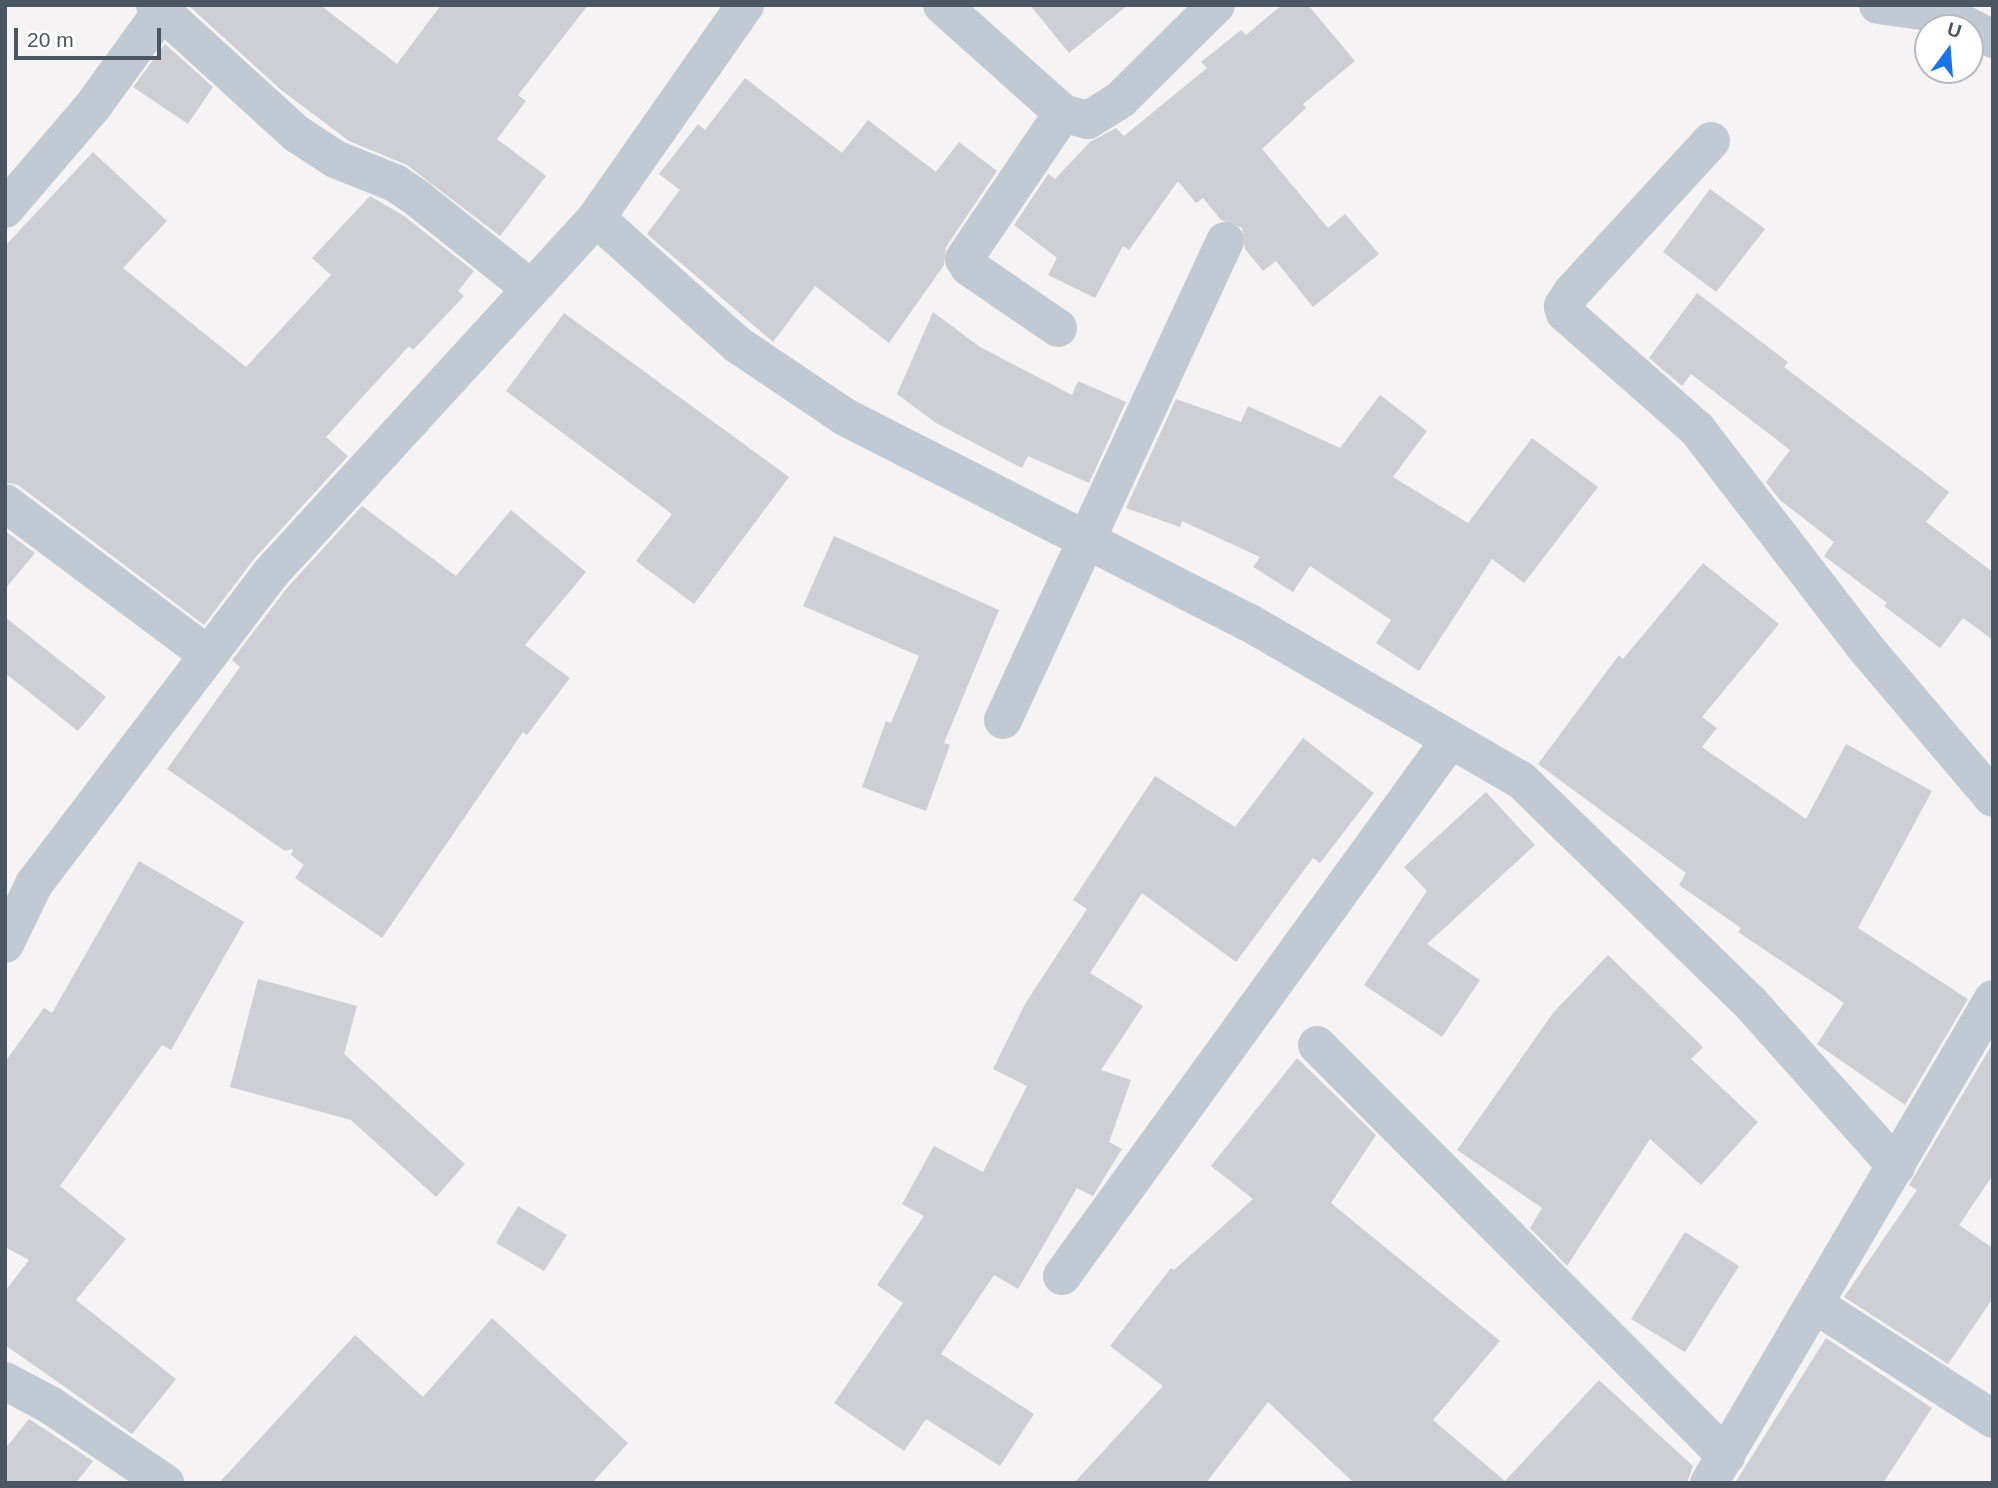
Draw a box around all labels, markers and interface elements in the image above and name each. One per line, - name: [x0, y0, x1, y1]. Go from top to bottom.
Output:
- scale bar: [18, 14, 164, 58]
- north arrow: [1914, 14, 1984, 84]
- text: U: [1945, 18, 1964, 42]
- text: 20 m: [27, 28, 74, 51]

